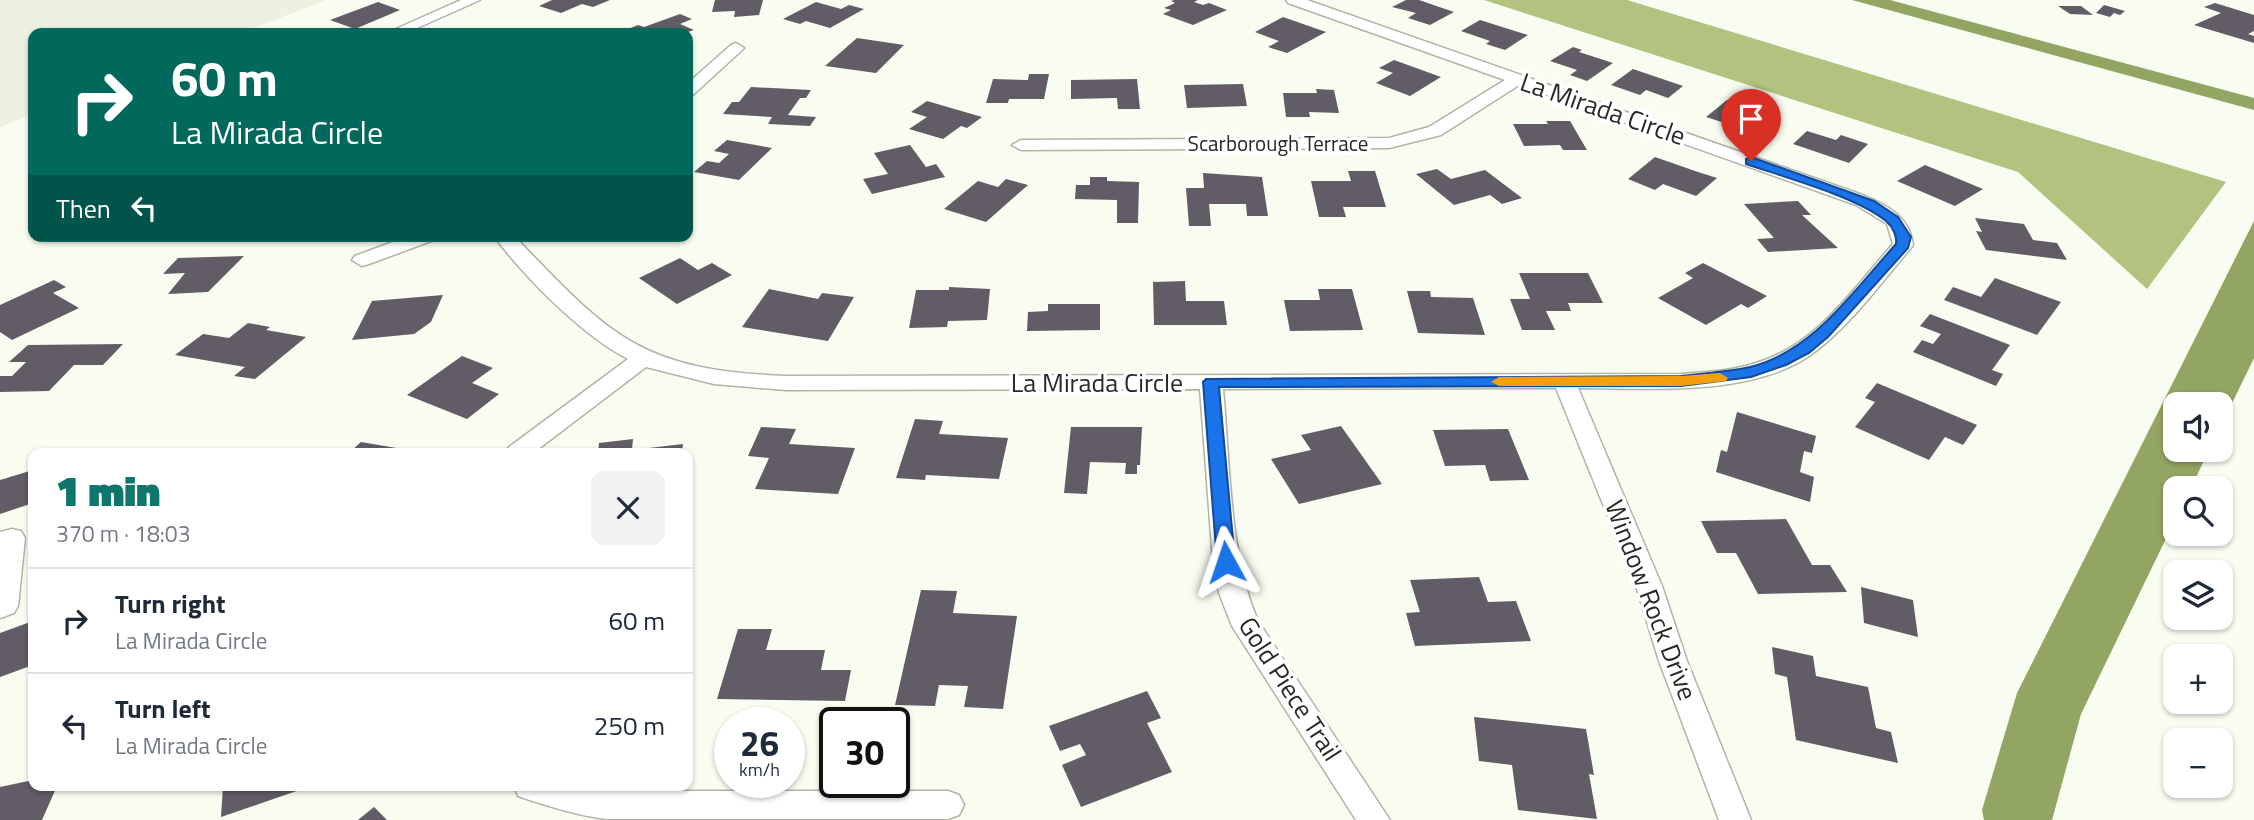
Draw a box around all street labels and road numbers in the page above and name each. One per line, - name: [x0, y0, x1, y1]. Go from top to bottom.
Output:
- street label: La Mirada Circle: [1515, 62, 1691, 155]
- street label: Scarborough Terrace: [1188, 127, 1368, 159]
- street label: La Mirada Circle: [1011, 363, 1183, 402]
- street label: Window Rock Drive: [1595, 494, 1708, 706]
- street label: Gold Piece Trail: [1229, 609, 1352, 768]

